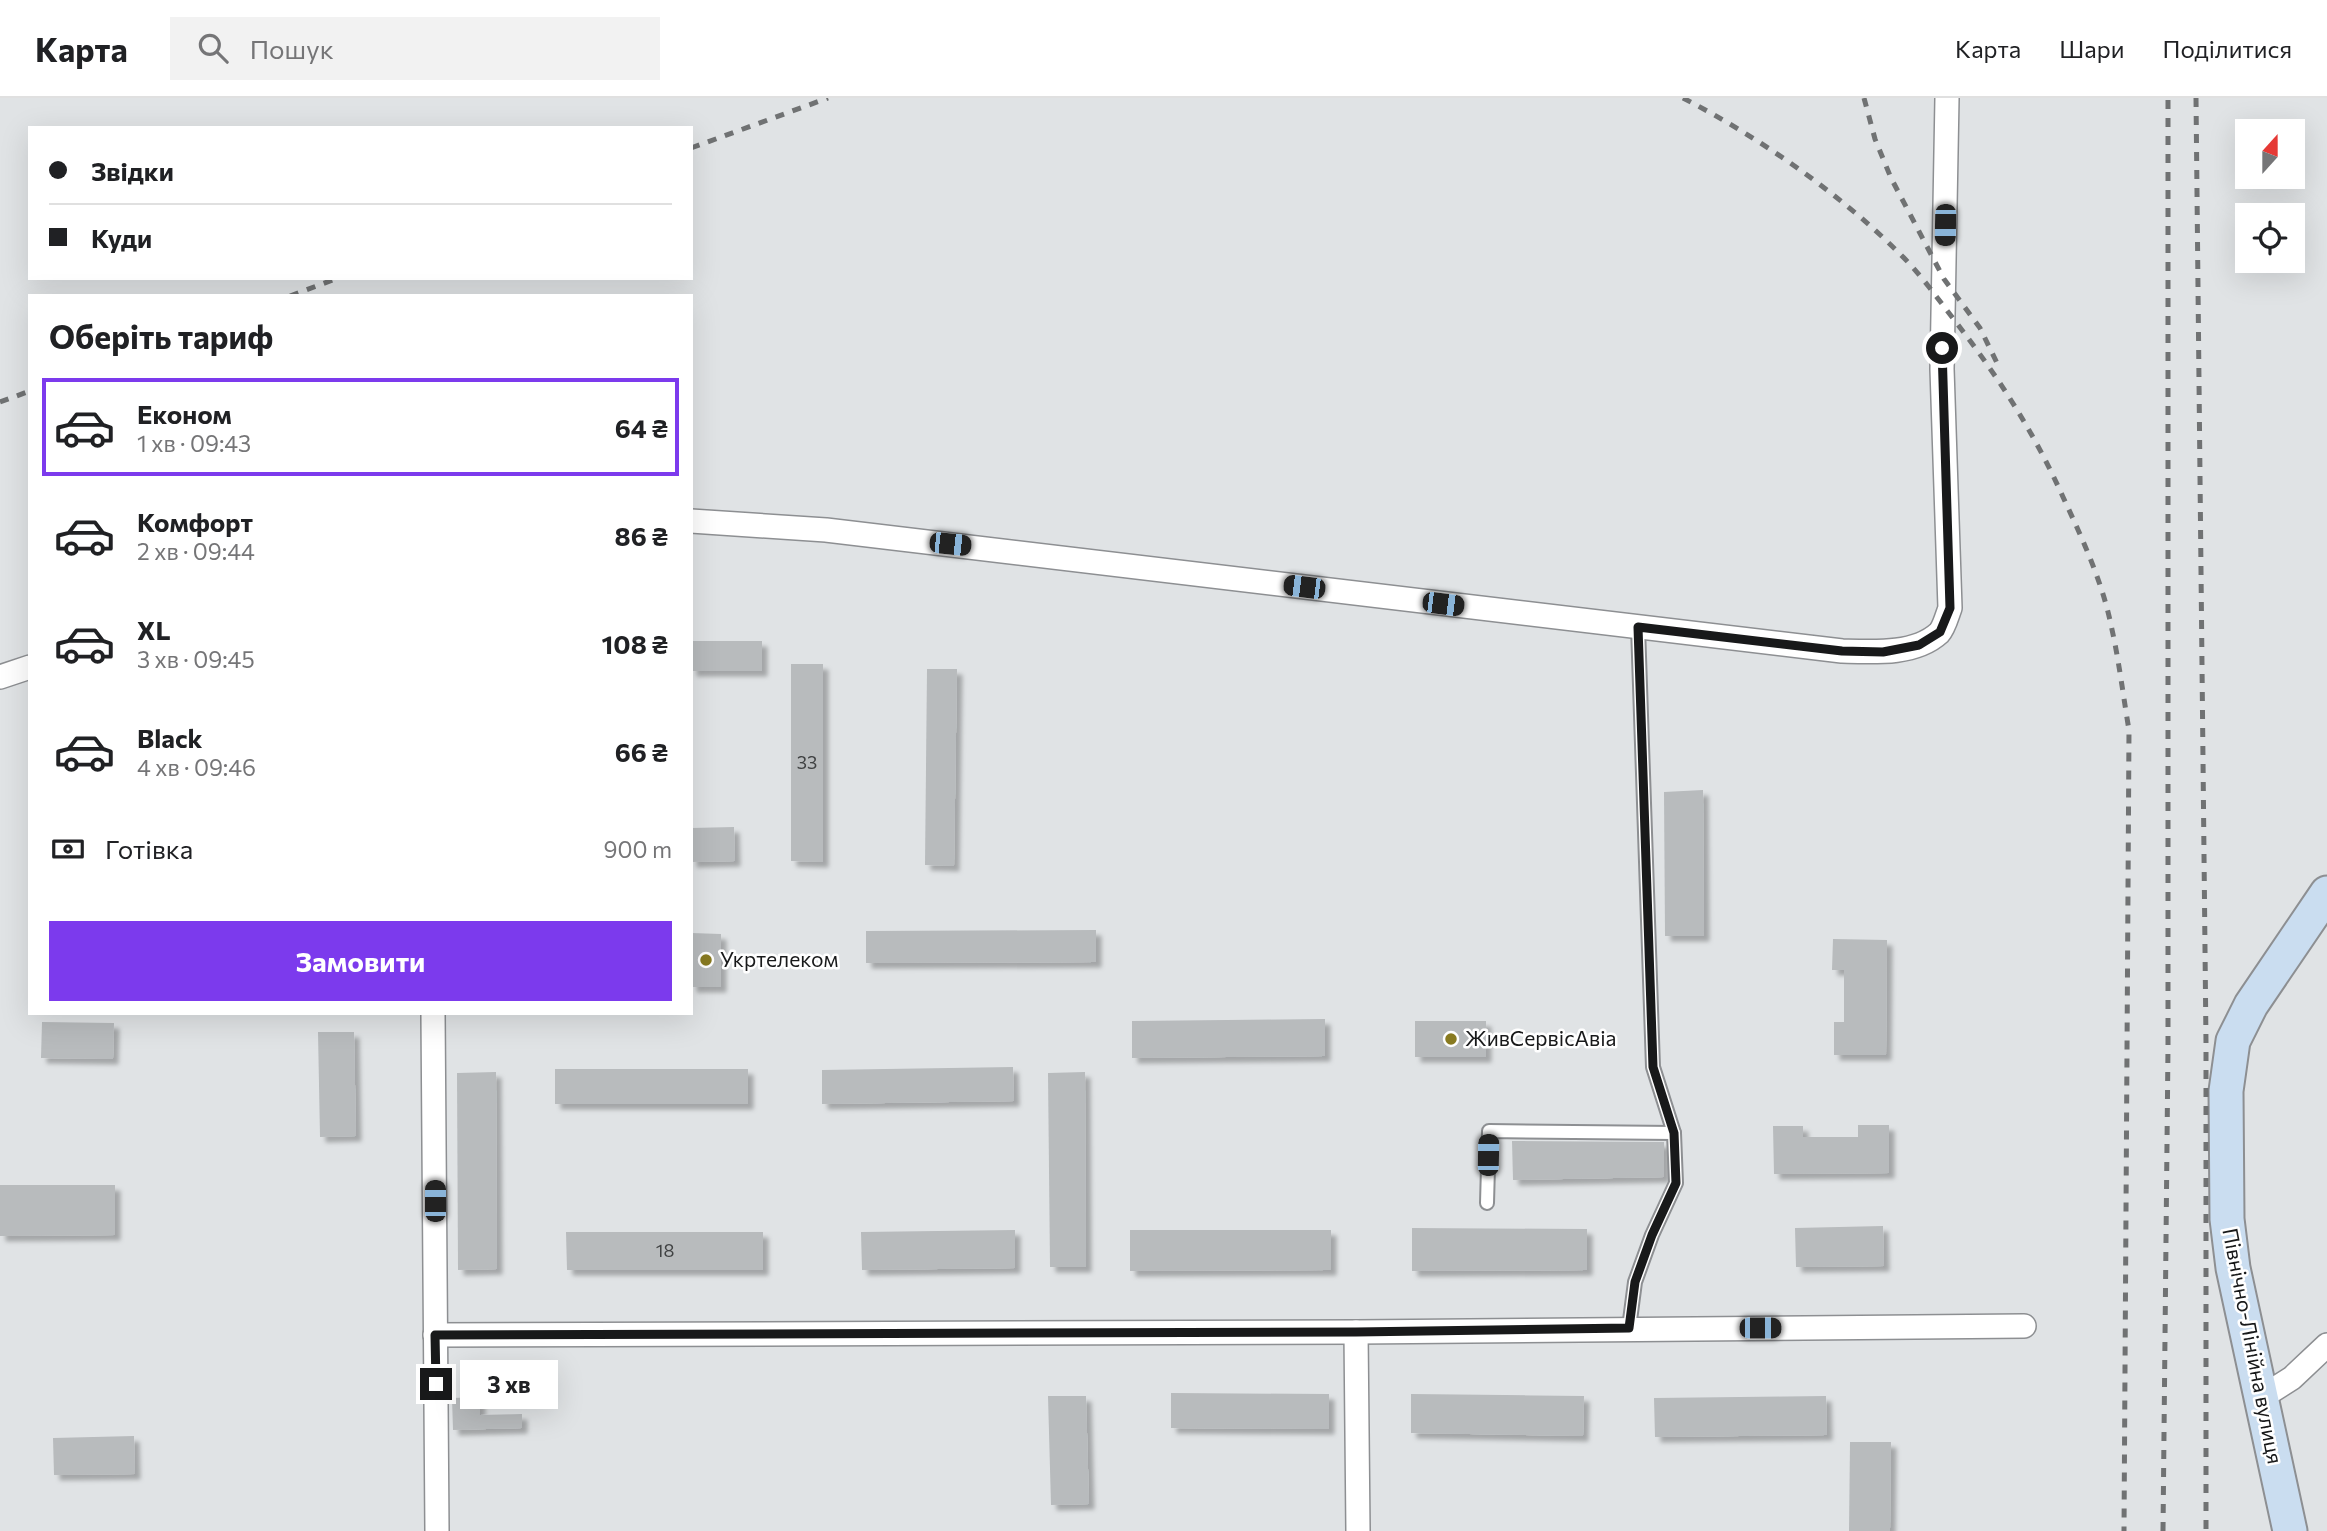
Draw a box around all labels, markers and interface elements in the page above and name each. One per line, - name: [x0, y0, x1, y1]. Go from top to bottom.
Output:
- search box: [170, 17, 660, 80]
- text: Карта: [35, 28, 128, 69]
- icon: search: [194, 29, 232, 67]
- text: Пошук: [250, 33, 334, 64]
- text: Карта: [1955, 34, 2021, 63]
- text: Шари: [2059, 34, 2125, 63]
- text: Поділитися: [2163, 34, 2292, 63]
- north arrow: [2235, 119, 2305, 189]
- map controls: [2235, 119, 2305, 273]
- text: Звідки: [91, 155, 174, 186]
- button: locate: [2235, 203, 2305, 273]
- car: [1935, 204, 1956, 246]
- text: Куди: [91, 222, 152, 253]
- text: Оберіть тариф: [49, 316, 273, 356]
- route start: [1926, 332, 1958, 364]
- icon: car: [53, 396, 116, 459]
- text: Економ: [137, 398, 232, 429]
- text: 64 ₴: [615, 412, 668, 443]
- text: 1 хв · 09:43: [137, 429, 251, 457]
- icon: car: [53, 504, 116, 567]
- text: Комфорт: [137, 506, 253, 537]
- text: 86 ₴: [615, 520, 668, 551]
- car: [929, 531, 972, 557]
- text: 2 хв · 09:44: [137, 537, 255, 565]
- car: [1282, 574, 1327, 600]
- car: [1421, 591, 1466, 617]
- icon: car: [53, 612, 116, 675]
- text: XL: [137, 614, 171, 645]
- text: 108 ₴: [602, 628, 668, 659]
- text: 3 хв · 09:45: [137, 645, 255, 673]
- icon: car: [53, 720, 116, 783]
- text: Black: [137, 722, 203, 753]
- text: 66 ₴: [615, 736, 668, 767]
- house number: 33: [797, 751, 817, 773]
- text: 4 хв · 09:46: [137, 753, 256, 781]
- icon: cash: [49, 830, 87, 868]
- text: Готівка: [105, 833, 193, 864]
- text: 900 m: [604, 835, 672, 863]
- button: Замовити: [49, 921, 672, 1001]
- place label: Укртелеком: [720, 946, 838, 971]
- marker: Укртелеком: [698, 952, 714, 968]
- place label: ЖивСервісАвіа: [1465, 1025, 1616, 1050]
- marker: ЖивСервісАвіа: [1443, 1031, 1459, 1047]
- car: [1478, 1134, 1499, 1176]
- car: [425, 1180, 446, 1222]
- street label: Північно-Лінійна вулиця: [2218, 1226, 2289, 1466]
- house number: 18: [656, 1239, 674, 1261]
- car: [1740, 1318, 1782, 1339]
- callout: 3 хв: [460, 1360, 558, 1408]
- route end: [420, 1368, 452, 1400]
- text: 3 хв: [487, 1370, 531, 1398]

